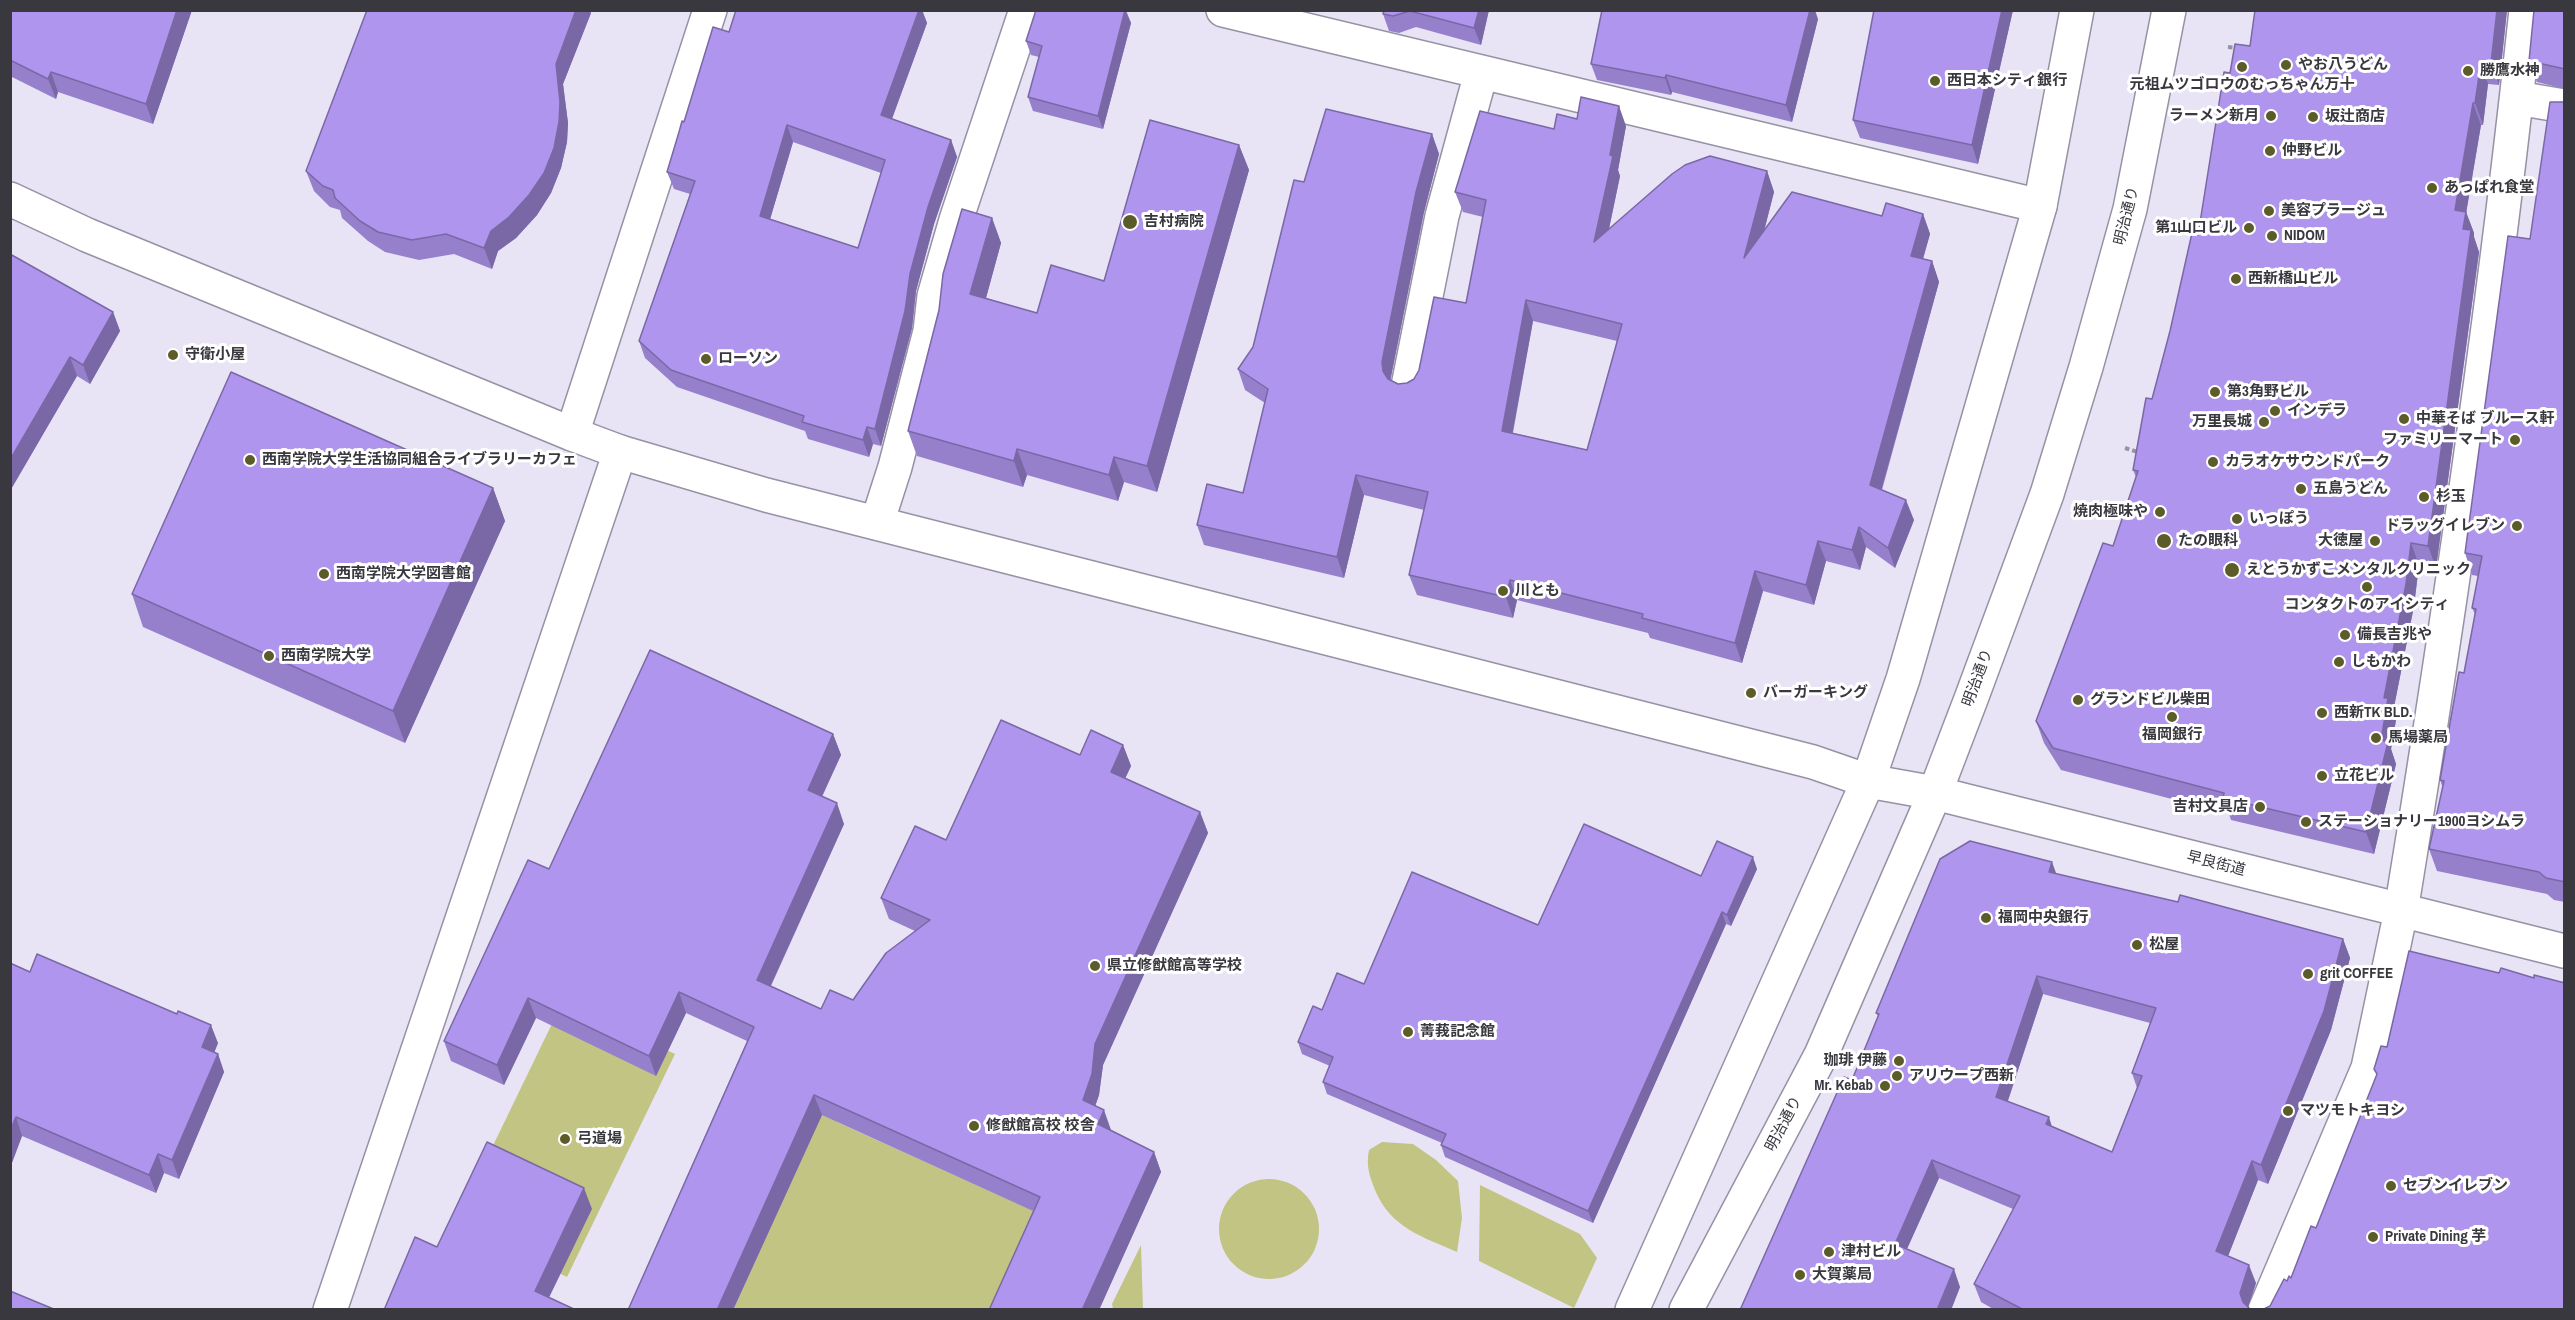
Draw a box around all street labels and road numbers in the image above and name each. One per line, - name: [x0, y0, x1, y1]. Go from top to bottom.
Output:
- street label: 明治通り: [2111, 185, 2143, 247]
- street label: 明治通り: [1959, 647, 1997, 709]
- street label: 早良街道: [2185, 848, 2247, 880]
- street label: 明治通り: [1762, 1093, 1806, 1155]

